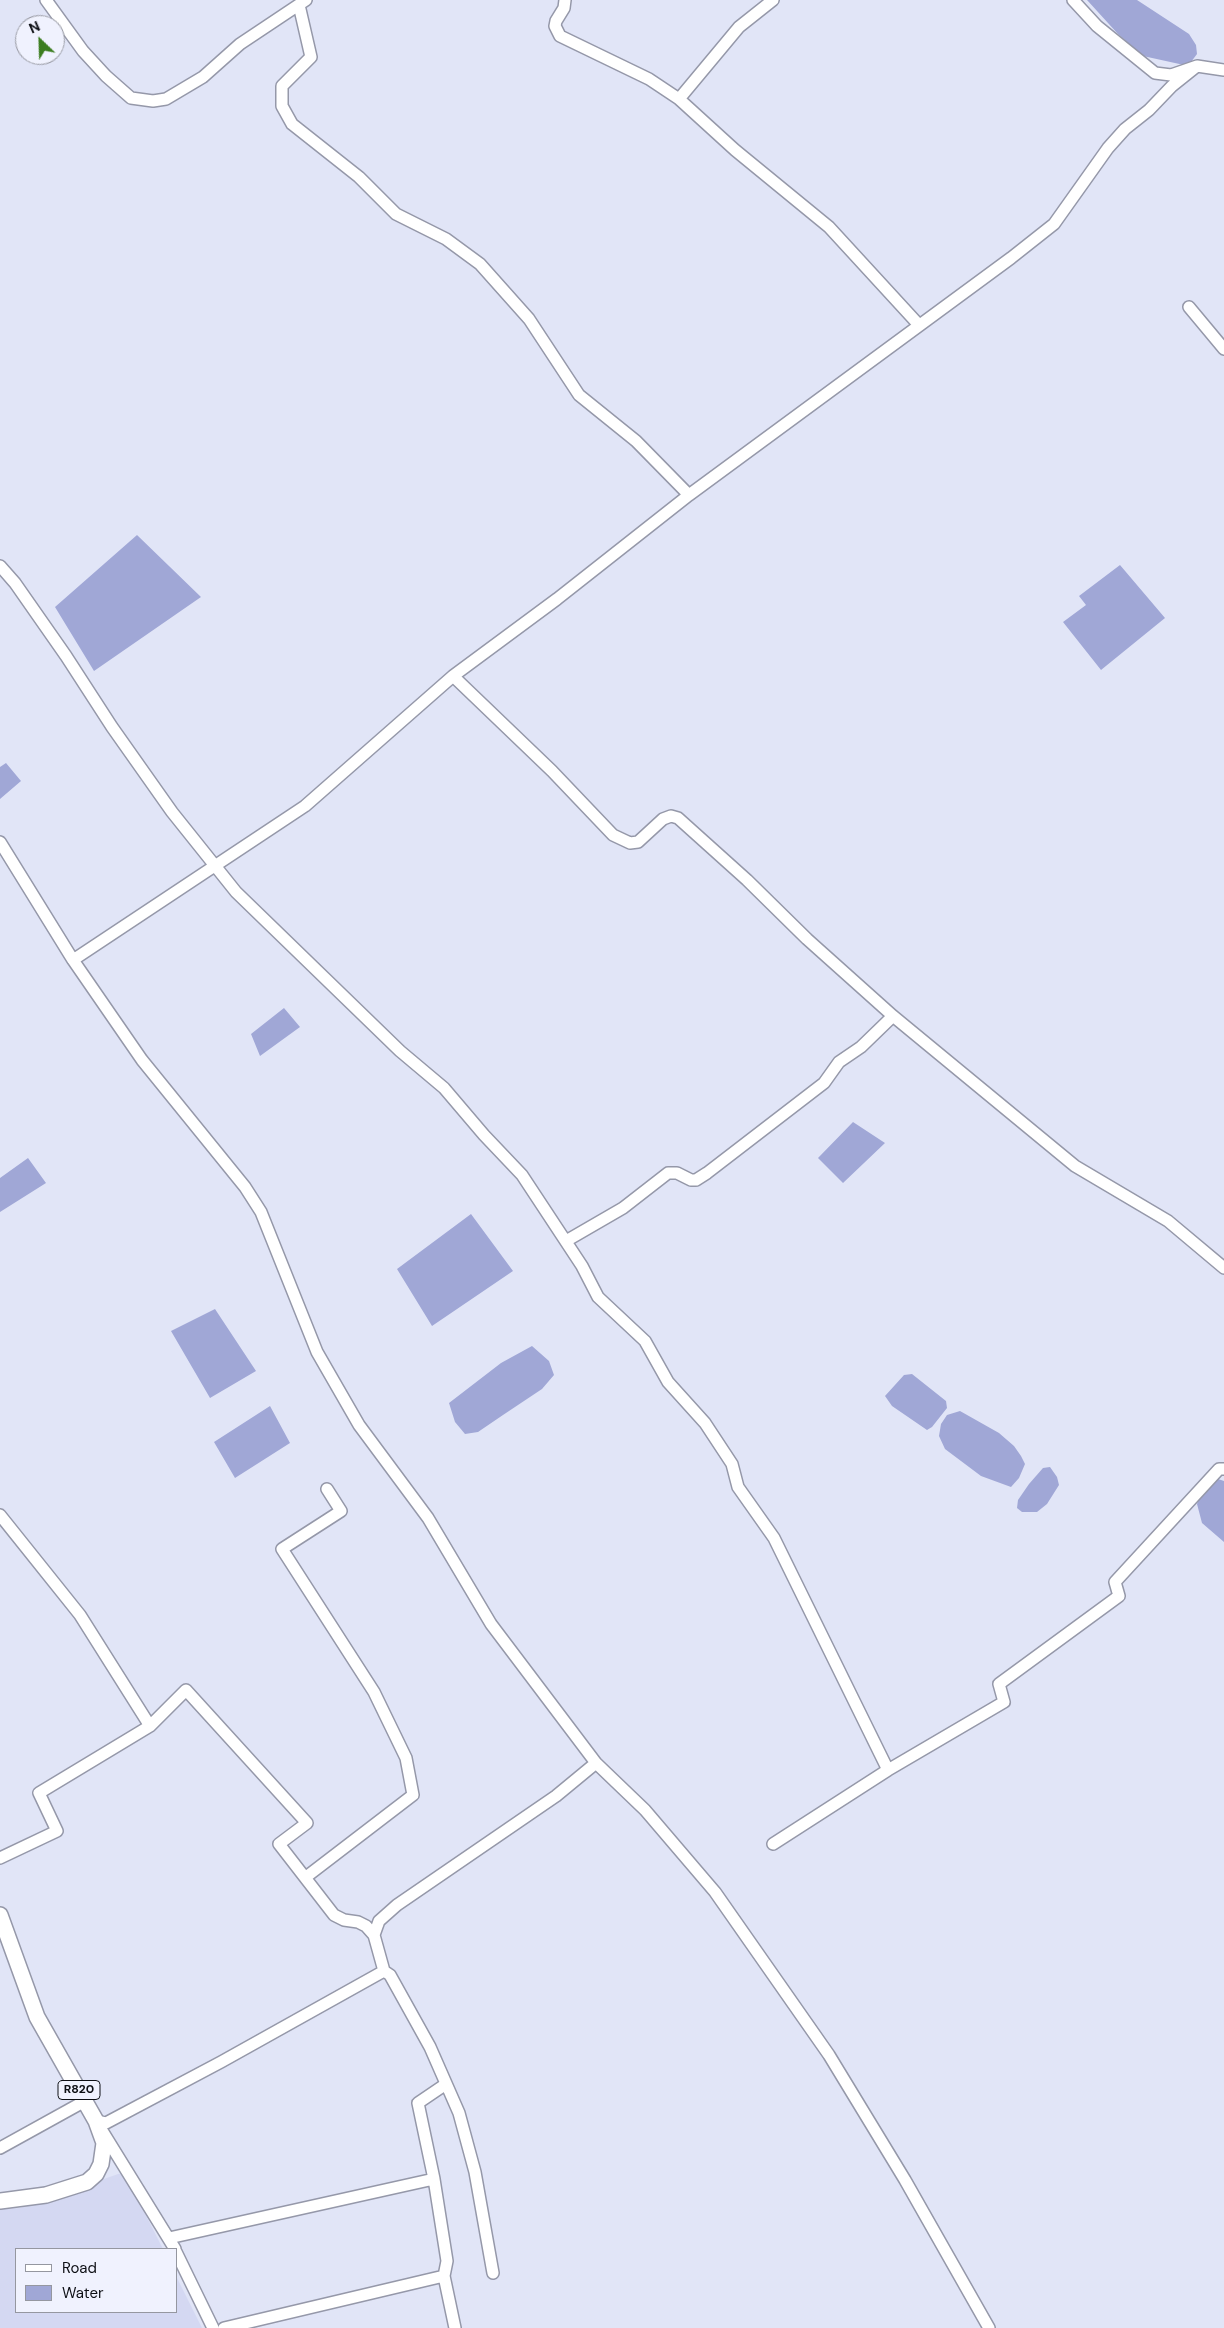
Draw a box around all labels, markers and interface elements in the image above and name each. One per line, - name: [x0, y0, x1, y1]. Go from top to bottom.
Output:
- north arrow: [15, 15, 65, 65]
- text: N: [26, 17, 43, 38]
- road number: R820: [58, 2080, 100, 2100]
- legend: [15, 2248, 178, 2313]
- text: Road: [62, 2258, 97, 2278]
- text: Water: [62, 2283, 103, 2303]

